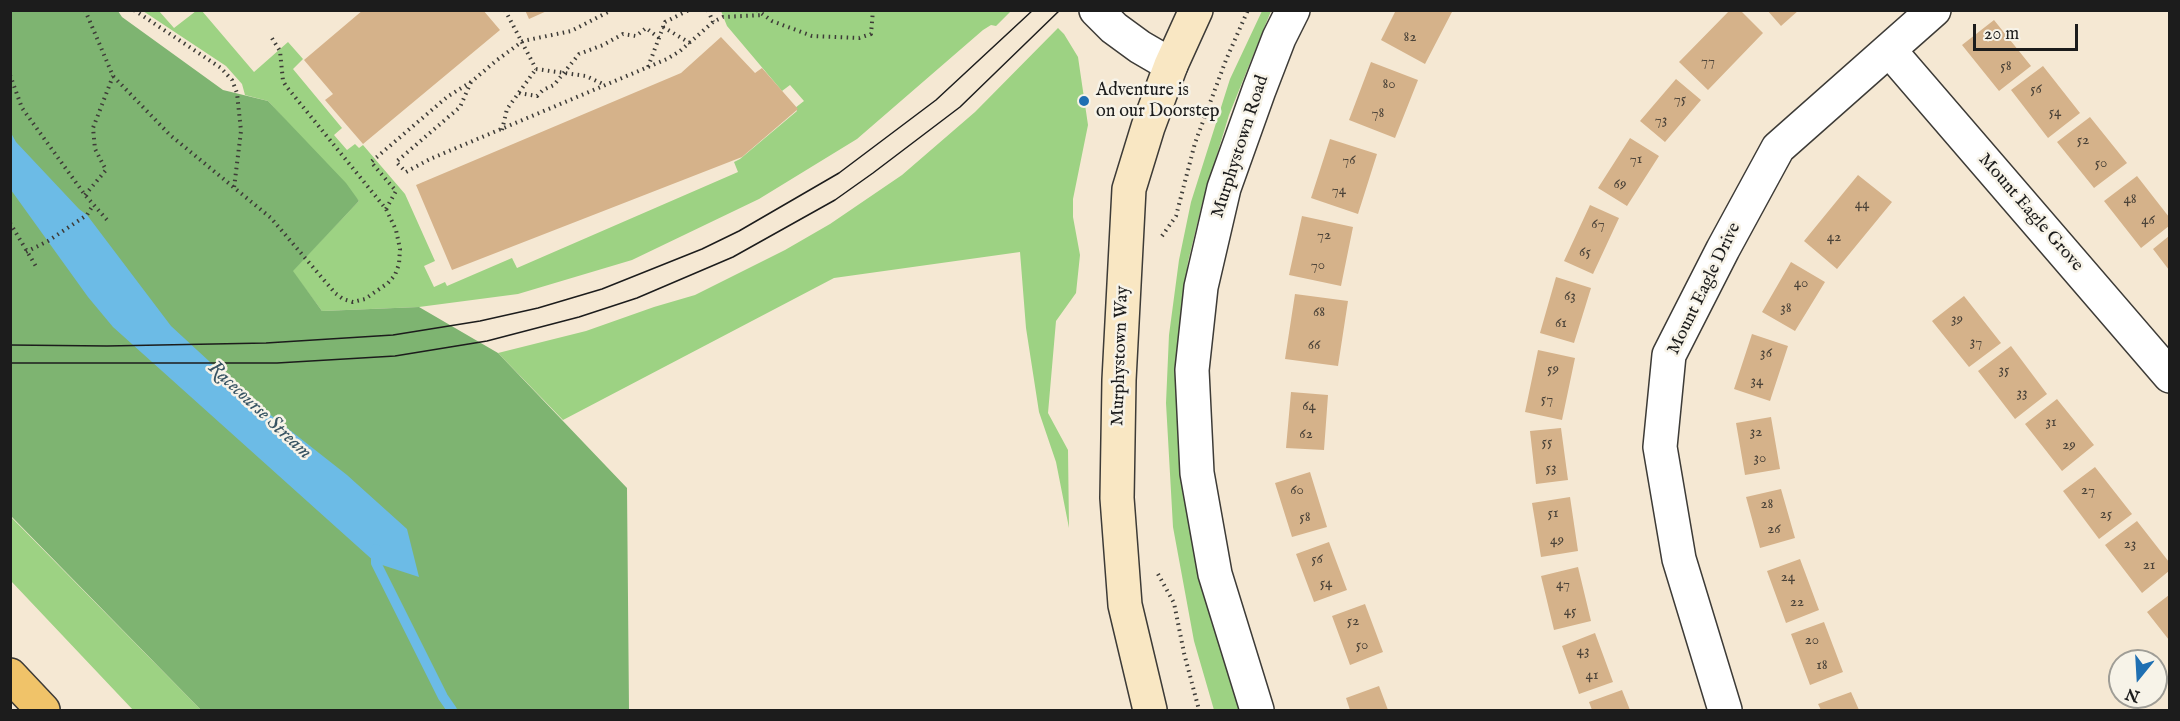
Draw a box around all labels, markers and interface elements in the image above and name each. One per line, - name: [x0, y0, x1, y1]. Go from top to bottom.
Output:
- scale bar: [1976, 12, 2081, 50]
- text: 20 m: [1984, 23, 2019, 46]
- house number: 82: [1404, 29, 1416, 47]
- house number: 77: [1701, 53, 1715, 71]
- house number: 58: [2000, 58, 2012, 76]
- street label: Murphystown Road: [1208, 73, 1274, 221]
- house number: 80: [1382, 76, 1396, 94]
- place label: Adventure is on our Doorstep: [1096, 80, 1220, 122]
- house number: 56: [2030, 81, 2042, 99]
- house number: 75: [1674, 91, 1686, 109]
- marker: Adventure is on our Doorstep: [1077, 94, 1091, 108]
- house number: 54: [2049, 104, 2061, 122]
- house number: 78: [1372, 105, 1384, 123]
- house number: 73: [1655, 112, 1667, 130]
- house number: 52: [2077, 132, 2089, 150]
- street label: Mount Eagle Grove: [1973, 150, 2087, 276]
- house number: 71: [1630, 151, 1642, 169]
- house number: 76: [1342, 152, 1356, 170]
- house number: 50: [2095, 155, 2107, 173]
- house number: 69: [1614, 176, 1626, 194]
- house number: 74: [1332, 182, 1346, 200]
- house number: 48: [2123, 191, 2137, 209]
- house number: 44: [1855, 196, 1869, 214]
- house number: 46: [2141, 212, 2155, 230]
- house number: 67: [1591, 216, 1605, 234]
- street label: Mount Eagle Drive: [1664, 219, 1746, 359]
- house number: 72: [1317, 227, 1331, 245]
- house number: 42: [1827, 229, 1841, 247]
- house number: 65: [1579, 244, 1591, 262]
- house number: 70: [1311, 257, 1325, 275]
- house number: 40: [1794, 275, 1808, 293]
- street label: Murphystown Way: [1108, 285, 1134, 427]
- house number: 63: [1564, 288, 1576, 306]
- house number: 38: [1780, 300, 1792, 318]
- house number: 68: [1313, 304, 1325, 322]
- house number: 39: [1951, 311, 1963, 329]
- house number: 61: [1555, 315, 1567, 333]
- house number: 37: [1970, 334, 1982, 352]
- house number: 66: [1308, 337, 1320, 355]
- house number: 36: [1760, 345, 1772, 363]
- water label: Racecourse Stream: [202, 357, 316, 465]
- house number: 59: [1547, 361, 1559, 379]
- house number: 35: [1998, 362, 2010, 380]
- house number: 34: [1751, 373, 1763, 391]
- house number: 33: [2016, 385, 2028, 403]
- house number: 57: [1541, 391, 1553, 409]
- house number: 64: [1302, 398, 1316, 416]
- house number: 31: [2045, 414, 2057, 432]
- house number: 32: [1750, 424, 1762, 442]
- house number: 62: [1299, 426, 1313, 444]
- house number: 55: [1542, 434, 1552, 452]
- house number: 29: [2062, 437, 2076, 455]
- house number: 30: [1754, 450, 1766, 468]
- house number: 53: [1545, 460, 1557, 478]
- house number: 60: [1290, 482, 1304, 500]
- house number: 27: [2081, 482, 2095, 500]
- house number: 28: [1761, 496, 1773, 514]
- house number: 51: [1547, 505, 1559, 523]
- house number: 25: [2100, 506, 2112, 524]
- house number: 58: [1299, 509, 1311, 527]
- house number: 26: [1767, 521, 1781, 539]
- house number: 49: [1550, 532, 1564, 550]
- house number: 23: [2124, 536, 2136, 554]
- house number: 56: [1311, 551, 1323, 569]
- house number: 21: [2143, 557, 2155, 575]
- house number: 24: [1781, 569, 1795, 587]
- house number: 54: [1320, 575, 1332, 593]
- house number: 47: [1556, 576, 1570, 594]
- house number: 22: [1790, 594, 1804, 612]
- house number: 45: [1564, 603, 1576, 621]
- house number: 52: [1347, 613, 1359, 631]
- house number: 20: [1805, 632, 1819, 650]
- house number: 50: [1356, 637, 1368, 655]
- house number: 43: [1577, 643, 1589, 661]
- north arrow: [2108, 649, 2168, 709]
- house number: 18: [1816, 657, 1828, 675]
- house number: 41: [1586, 667, 1598, 685]
- text: N: [2123, 683, 2143, 706]

